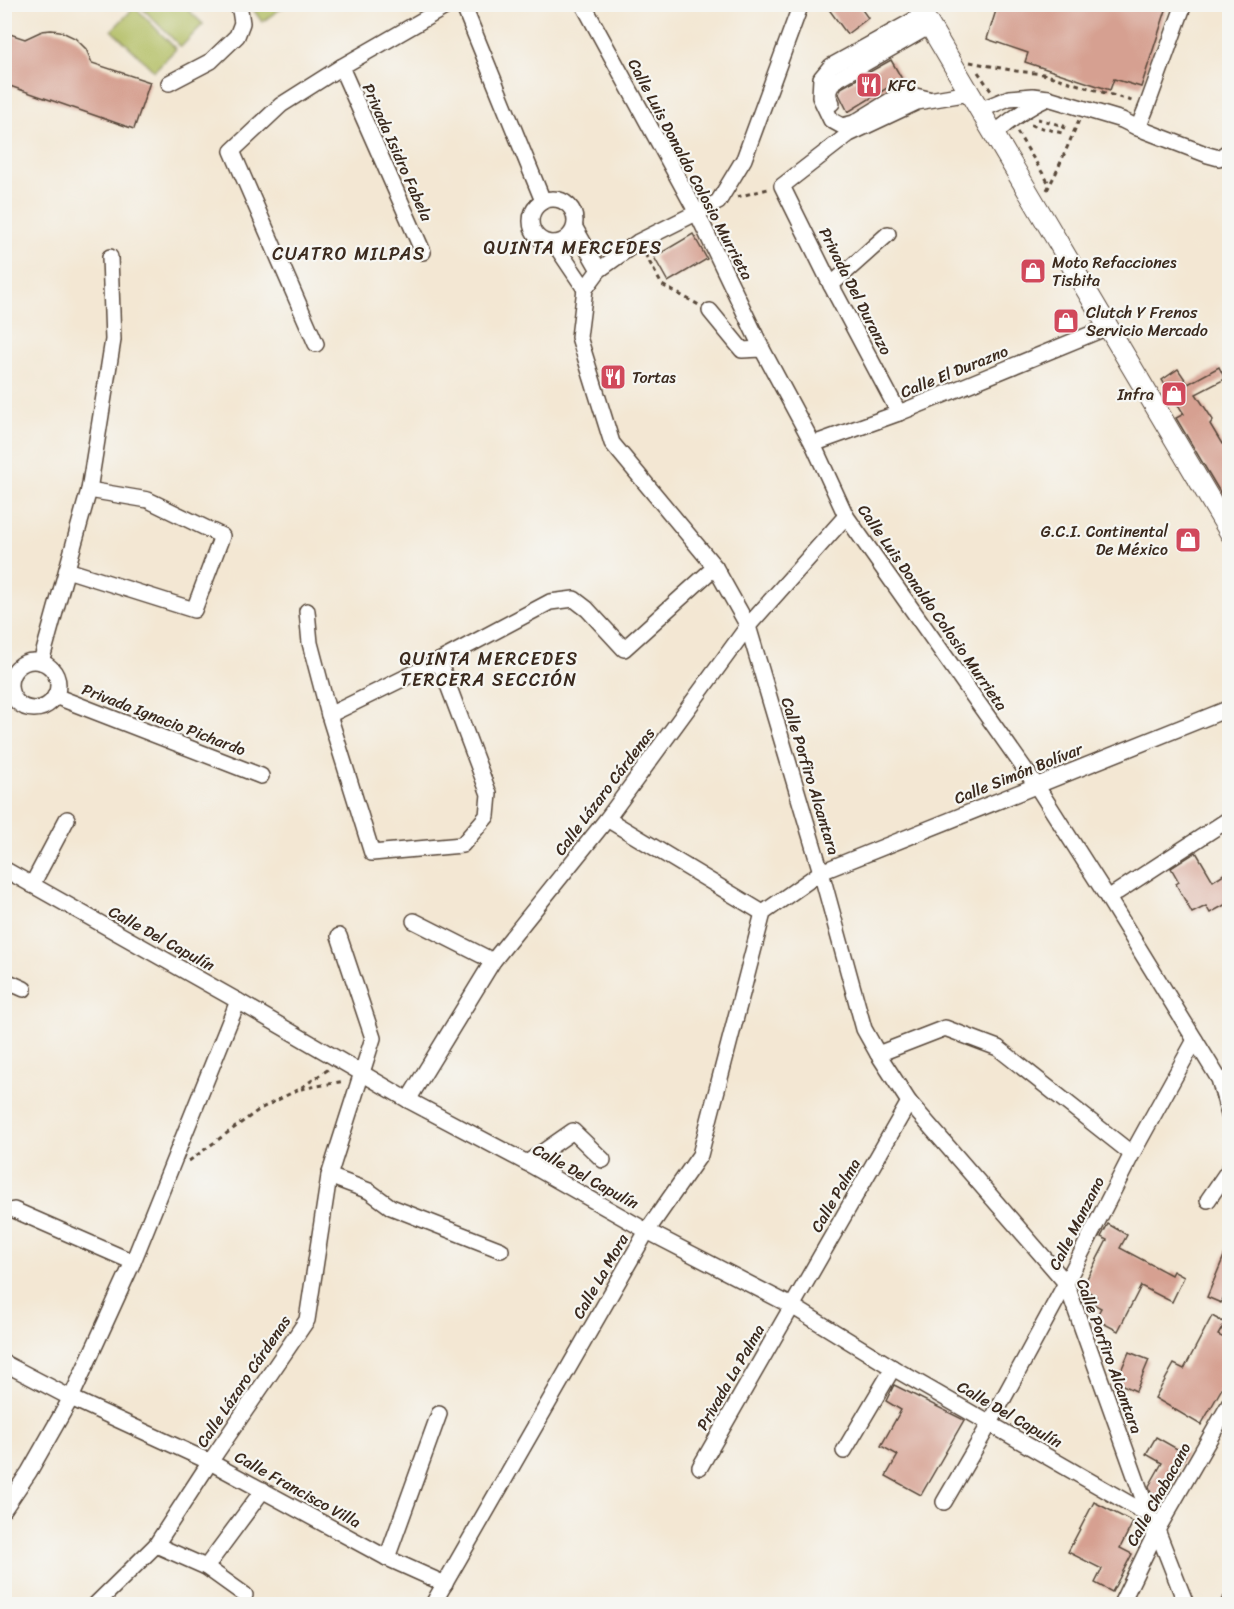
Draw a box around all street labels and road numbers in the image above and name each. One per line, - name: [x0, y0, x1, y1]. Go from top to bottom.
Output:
- street label: Calle Luis Donaldo Colosio Murrieta: [620, 53, 761, 285]
- street label: Privada Isidro Fabela: [354, 78, 441, 227]
- street label: Privada Del Duranzo: [811, 222, 900, 360]
- street label: Calle El Durazno: [896, 337, 1013, 406]
- street label: Calle Luis Donaldo Colosio Murrieta: [850, 498, 1015, 717]
- street label: Privada Ignacio Pichardo: [78, 675, 250, 764]
- street label: Calle Porfiro Alcantara: [773, 694, 848, 859]
- street label: Calle Lázaro Cárdenas: [546, 720, 663, 862]
- street label: Calle Simón Bolívar: [949, 734, 1088, 812]
- street label: Calle Del Capulín: [103, 897, 221, 980]
- street label: Calle Del Capulín: [527, 1135, 645, 1218]
- street label: Calle Palma: [802, 1153, 868, 1238]
- street label: Calle Manzano: [1040, 1171, 1113, 1275]
- street label: Calle La Mora: [564, 1227, 637, 1325]
- street label: Calle Porfiro Alcantara: [1068, 1274, 1151, 1438]
- street label: Calle Lázaro Cárdenas: [188, 1309, 299, 1454]
- street label: Privada La Palma: [688, 1319, 773, 1436]
- street label: Calle Del Capulín: [951, 1372, 1068, 1457]
- street label: Calle Chabacano: [1118, 1437, 1199, 1552]
- street label: Calle Francisco Villa: [229, 1443, 366, 1536]

